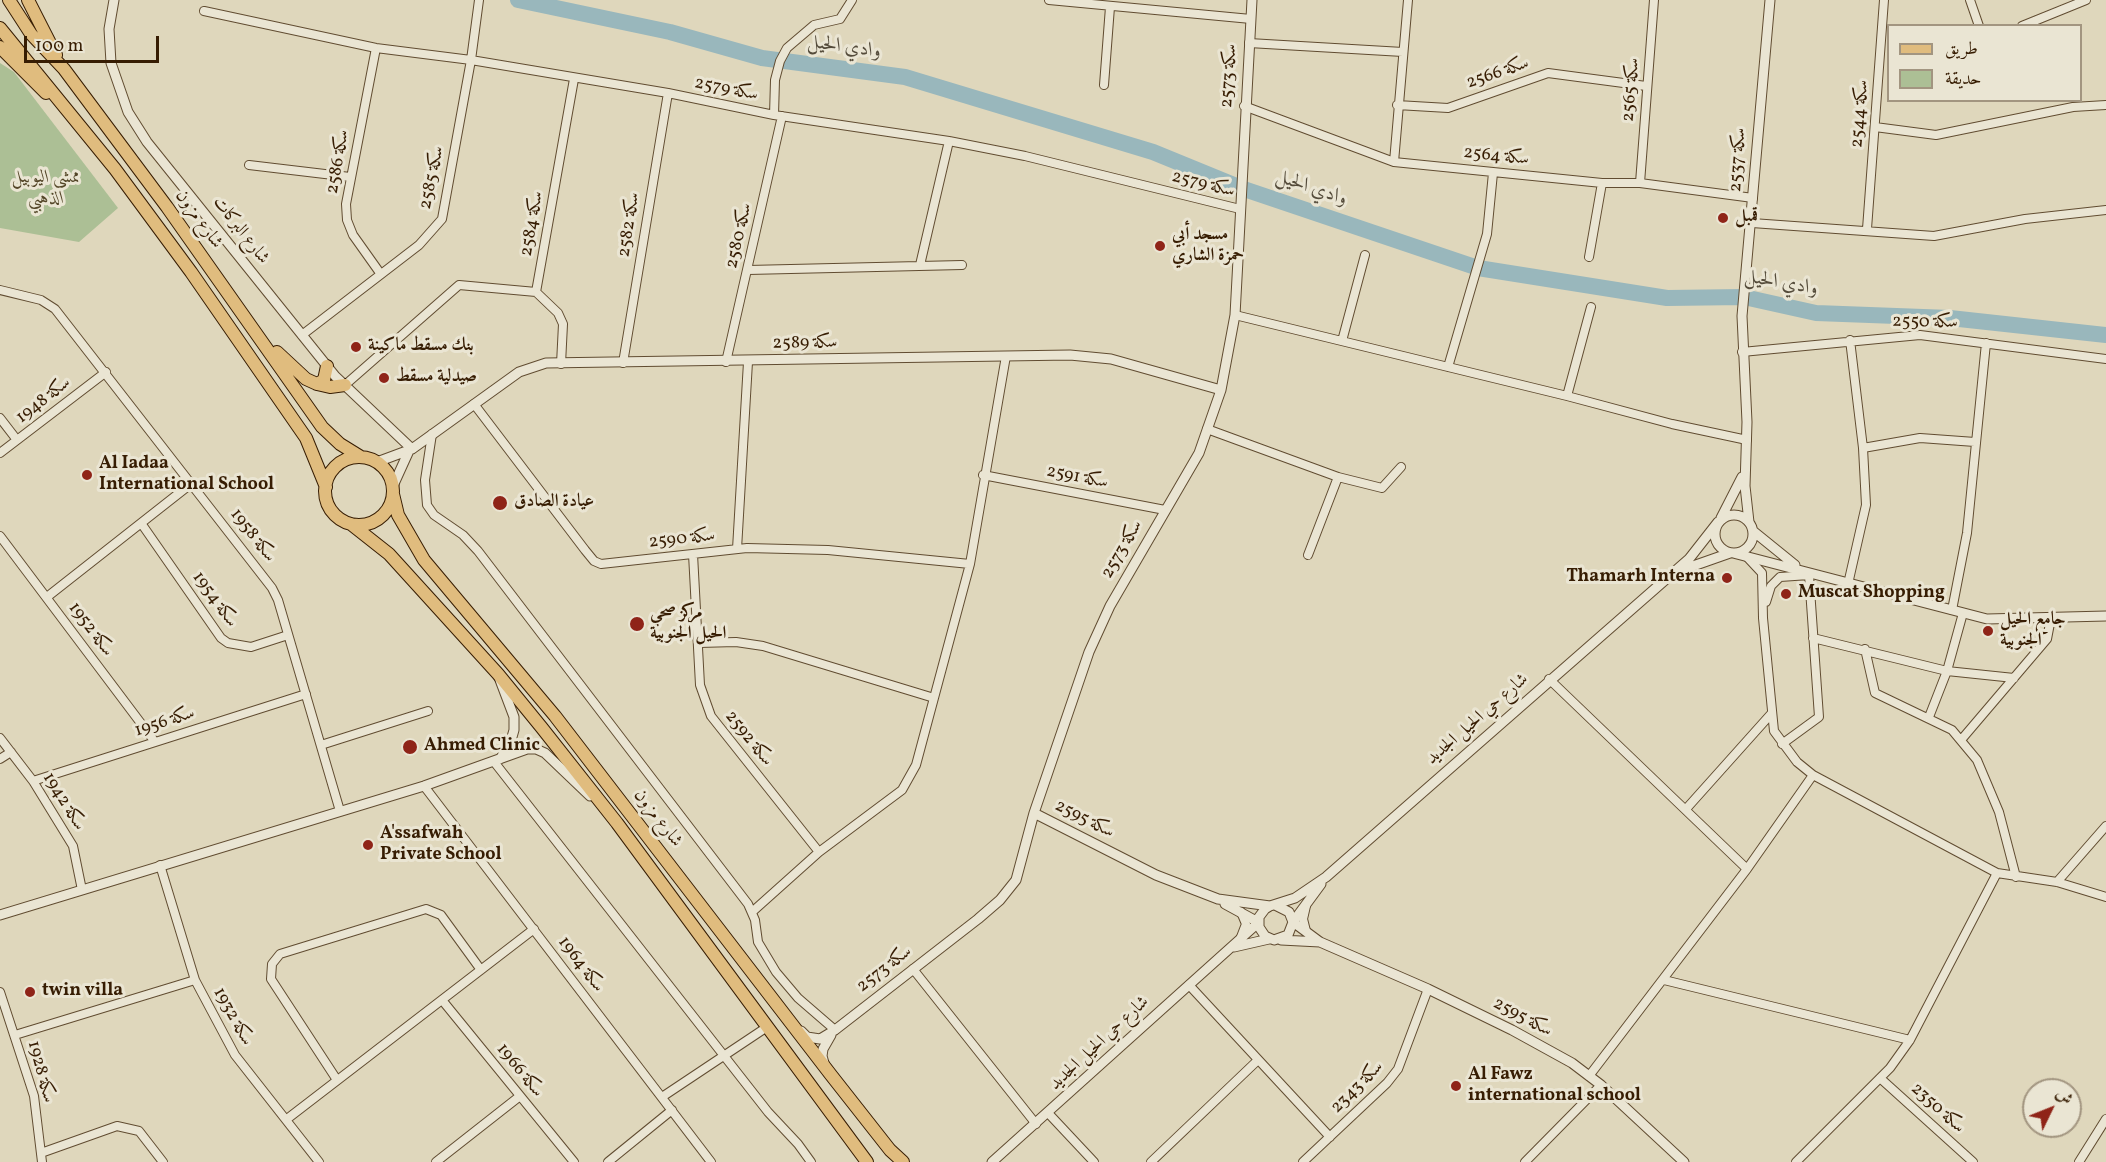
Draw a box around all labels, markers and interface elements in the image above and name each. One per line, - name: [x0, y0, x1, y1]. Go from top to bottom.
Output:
- scale bar: [27, 24, 162, 62]
- legend: [1887, 24, 2082, 102]
- water label: وادي الحيل: [805, 31, 883, 65]
- text: 100 m: [35, 34, 84, 59]
- text: طريق: [1945, 37, 1978, 62]
- street label: سكة 2573: [1217, 43, 1243, 109]
- street label: سكة 2566: [1464, 53, 1532, 95]
- street label: سكة 2565: [1618, 57, 1646, 123]
- text: حديقة: [1945, 67, 1981, 92]
- street label: سكة 2579: [692, 73, 760, 107]
- street label: سكة 2544: [1847, 79, 1875, 149]
- street label: سكة 2537: [1726, 127, 1752, 193]
- street label: سكة 2586: [323, 128, 355, 196]
- street label: سكة 2564: [1462, 143, 1530, 171]
- street label: سكة 2585: [416, 144, 450, 212]
- water label: وادي الحيل: [1272, 165, 1350, 213]
- street label: سكة 2579: [1169, 167, 1237, 203]
- park label: ممشى اليوبيل الذهبي: [11, 168, 81, 210]
- street label: شارع مزون: [170, 187, 226, 253]
- street label: سكة 2584: [517, 190, 549, 258]
- street label: سكة 2582: [614, 191, 646, 259]
- street label: شارع البركات: [207, 193, 273, 269]
- street label: سكة 2580: [722, 201, 758, 271]
- place label: قمبل: [1735, 207, 1758, 229]
- marker: قمبل: [1716, 211, 1730, 225]
- place label: مسجد أبي حمزة الشاري: [1172, 225, 1244, 268]
- marker: مسجد أبي حمزة الشاري: [1153, 239, 1167, 253]
- water label: وادي الحيل: [1742, 266, 1820, 302]
- street label: سكة 2550: [1892, 312, 1958, 334]
- street label: سكة 2589: [772, 333, 838, 355]
- place label: بنك مسقط ماكينة: [368, 336, 474, 358]
- marker: بنك مسقط ماكينة: [349, 340, 363, 354]
- place label: صيدلية مسقط: [396, 367, 477, 389]
- marker: صيدلية مسقط: [377, 371, 391, 385]
- street label: سكة 1948: [12, 373, 76, 429]
- place label: Al Iadaa International School: [99, 454, 274, 496]
- street label: سكة 2591: [1044, 461, 1110, 495]
- marker: Al Iadaa International School: [80, 468, 94, 482]
- place label: عيادة الصادق: [514, 492, 594, 514]
- marker: عيادة الصادق: [491, 494, 509, 512]
- street label: سكة 1958: [224, 505, 280, 567]
- street label: سكة 2573: [1098, 517, 1148, 583]
- street label: سكة 2590: [648, 526, 716, 554]
- place label: Thamarh Interna: [1566, 567, 1715, 589]
- street label: سكة 1954: [187, 568, 241, 632]
- marker: Thamarh Interna: [1720, 571, 1734, 585]
- place label: Muscat Shopping: [1798, 583, 1945, 605]
- marker: Muscat Shopping: [1779, 587, 1793, 601]
- street label: سكة 1952: [63, 598, 117, 662]
- place label: مركز صحي الحيل الجنوبية: [650, 603, 726, 646]
- place label: جامع الحيل الجنوبية: [2000, 610, 2066, 652]
- marker: مركز صحي الحيل الجنوبية: [628, 615, 646, 633]
- marker: جامع الحيل الجنوبية: [1981, 624, 1995, 638]
- street label: شارع حي الحيل الجديد: [1422, 670, 1534, 770]
- street label: سكة 1956: [132, 703, 198, 743]
- street label: سكة 2592: [719, 707, 777, 771]
- place label: Ahmed Clinic: [424, 736, 540, 758]
- marker: Ahmed Clinic: [401, 738, 419, 756]
- street label: سكة 1942: [37, 769, 89, 835]
- street label: شارع مزون: [628, 786, 686, 852]
- street label: سكة 2595: [1051, 796, 1117, 844]
- place label: A'ssafwah Private School: [380, 824, 502, 866]
- marker: A'ssafwah Private School: [361, 838, 375, 852]
- street label: سكة 1964: [552, 933, 608, 997]
- street label: سكة 2573: [853, 942, 917, 998]
- place label: twin villa: [42, 981, 123, 1003]
- street label: سكة 1932: [207, 984, 257, 1050]
- marker: twin villa: [23, 985, 37, 999]
- street label: شارع حي الحيل الجديد: [1046, 992, 1154, 1096]
- street label: سكة 2595: [1489, 993, 1555, 1043]
- street label: سكة 1928: [21, 1039, 59, 1105]
- street label: سكة 1966: [491, 1040, 547, 1102]
- street label: سكة 2343: [1327, 1057, 1389, 1119]
- place label: Al Fawz international school: [1468, 1065, 1641, 1108]
- north arrow: [2022, 1078, 2082, 1138]
- marker: Al Fawz international school: [1449, 1079, 1463, 1093]
- street label: سكة 2350: [1905, 1079, 1969, 1139]
- text: ش: [2050, 1084, 2077, 1110]

